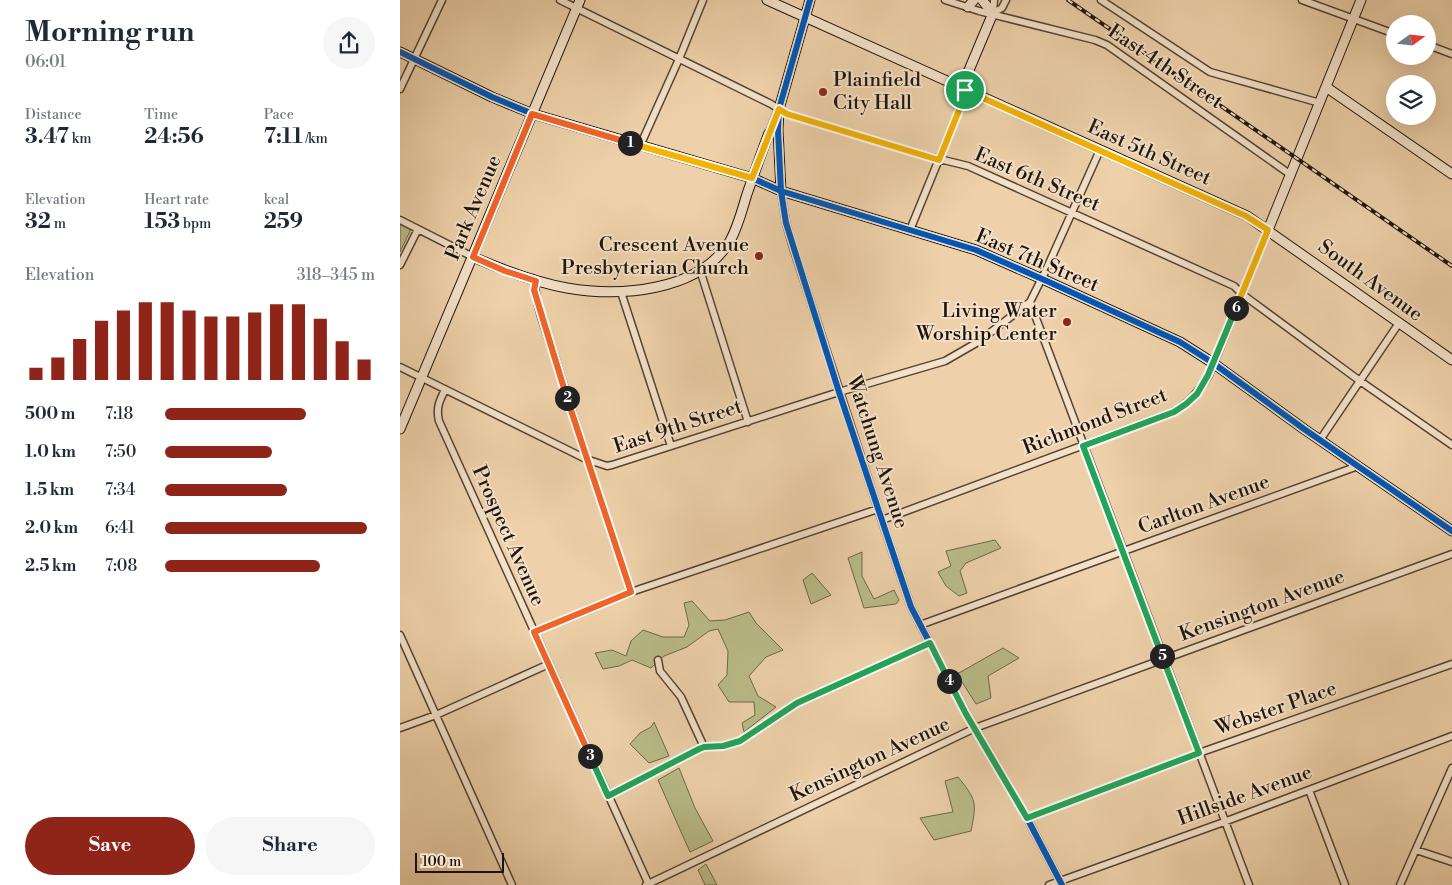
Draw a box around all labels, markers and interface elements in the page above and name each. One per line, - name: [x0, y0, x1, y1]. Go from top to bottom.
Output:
- text: Morning run: [25, 15, 194, 50]
- north arrow: [1386, 15, 1436, 65]
- map controls: [1386, 15, 1436, 125]
- button: share: [323, 17, 375, 69]
- street label: East 4th Street: [1103, 19, 1227, 115]
- text: 06:01: [25, 52, 66, 72]
- place label: Plainfield City Hall: [833, 68, 922, 116]
- pin: [944, 69, 986, 111]
- button: layers: [1386, 75, 1436, 125]
- icon: arrive: [951, 76, 979, 104]
- marker: Plainfield City Hall: [817, 86, 829, 98]
- text: Distance: [25, 106, 82, 124]
- text: Time: [144, 106, 178, 124]
- text: Pace: [264, 106, 294, 124]
- street label: East 5th Street: [1083, 115, 1215, 191]
- text: 3.47: [25, 124, 69, 150]
- text: 24:56: [144, 124, 204, 150]
- text: 7:11: [264, 124, 303, 150]
- text: km: [69, 130, 91, 148]
- text: /km: [303, 130, 328, 148]
- pin: 1: [618, 130, 642, 156]
- text: 1: [627, 134, 634, 152]
- street label: East 6th Street: [970, 142, 1104, 218]
- street label: Park Avenue: [441, 152, 507, 264]
- text: Elevation: [25, 191, 86, 209]
- text: Heart rate: [144, 191, 209, 209]
- text: kcal: [264, 191, 289, 209]
- text: 32: [25, 209, 51, 235]
- text: 153: [144, 209, 180, 235]
- text: 259: [264, 209, 303, 235]
- text: m: [51, 215, 66, 233]
- text: bpm: [180, 215, 211, 233]
- street label: East 7th Street: [971, 224, 1103, 298]
- place label: Crescent Avenue Presbyterian Church: [561, 233, 749, 281]
- street label: South Avenue: [1313, 235, 1427, 327]
- marker: Crescent Avenue Presbyterian Church: [753, 250, 765, 262]
- text: Elevation: [25, 265, 94, 285]
- text: 318–345 m: [297, 265, 375, 285]
- pin: 6: [1224, 296, 1248, 320]
- place label: Living Water Worship Center: [915, 299, 1057, 347]
- text: 6: [1232, 299, 1241, 317]
- marker: Living Water Worship Center: [1061, 316, 1073, 328]
- street label: Watchung Avenue: [840, 371, 914, 532]
- street label: Richmond Street: [1019, 383, 1171, 461]
- pin: 2: [554, 386, 580, 410]
- text: 2: [563, 389, 572, 407]
- street label: East 9th Street: [610, 394, 746, 460]
- text: 500 m: [25, 404, 75, 424]
- text: 7:18: [105, 404, 133, 424]
- text: 1.0 km: [25, 442, 76, 462]
- text: 7:50: [105, 442, 136, 462]
- street label: Prospect Avenue: [466, 462, 550, 610]
- street label: Carlton Avenue: [1135, 470, 1273, 540]
- text: 1.5 km: [25, 480, 74, 500]
- text: 7:34: [105, 480, 135, 500]
- text: 2.0 km: [25, 518, 78, 538]
- text: 6:41: [105, 518, 135, 538]
- text: 2.5 km: [25, 556, 76, 576]
- text: 7:08: [105, 556, 137, 576]
- street label: Kensington Avenue: [1176, 564, 1348, 648]
- pin: 5: [1150, 644, 1174, 668]
- text: 5: [1158, 647, 1167, 665]
- pin: 4: [936, 668, 962, 694]
- text: 4: [945, 672, 954, 690]
- street label: Webster Place: [1211, 677, 1340, 742]
- street label: Kensington Avenue: [786, 712, 954, 808]
- pin: 3: [578, 744, 602, 768]
- text: 3: [586, 747, 595, 765]
- street label: Hillside Avenue: [1174, 760, 1316, 832]
- button: Save: [25, 817, 195, 875]
- button: Share: [205, 817, 375, 875]
- scale bar: [415, 850, 504, 873]
- text: 100 m: [422, 853, 461, 871]

